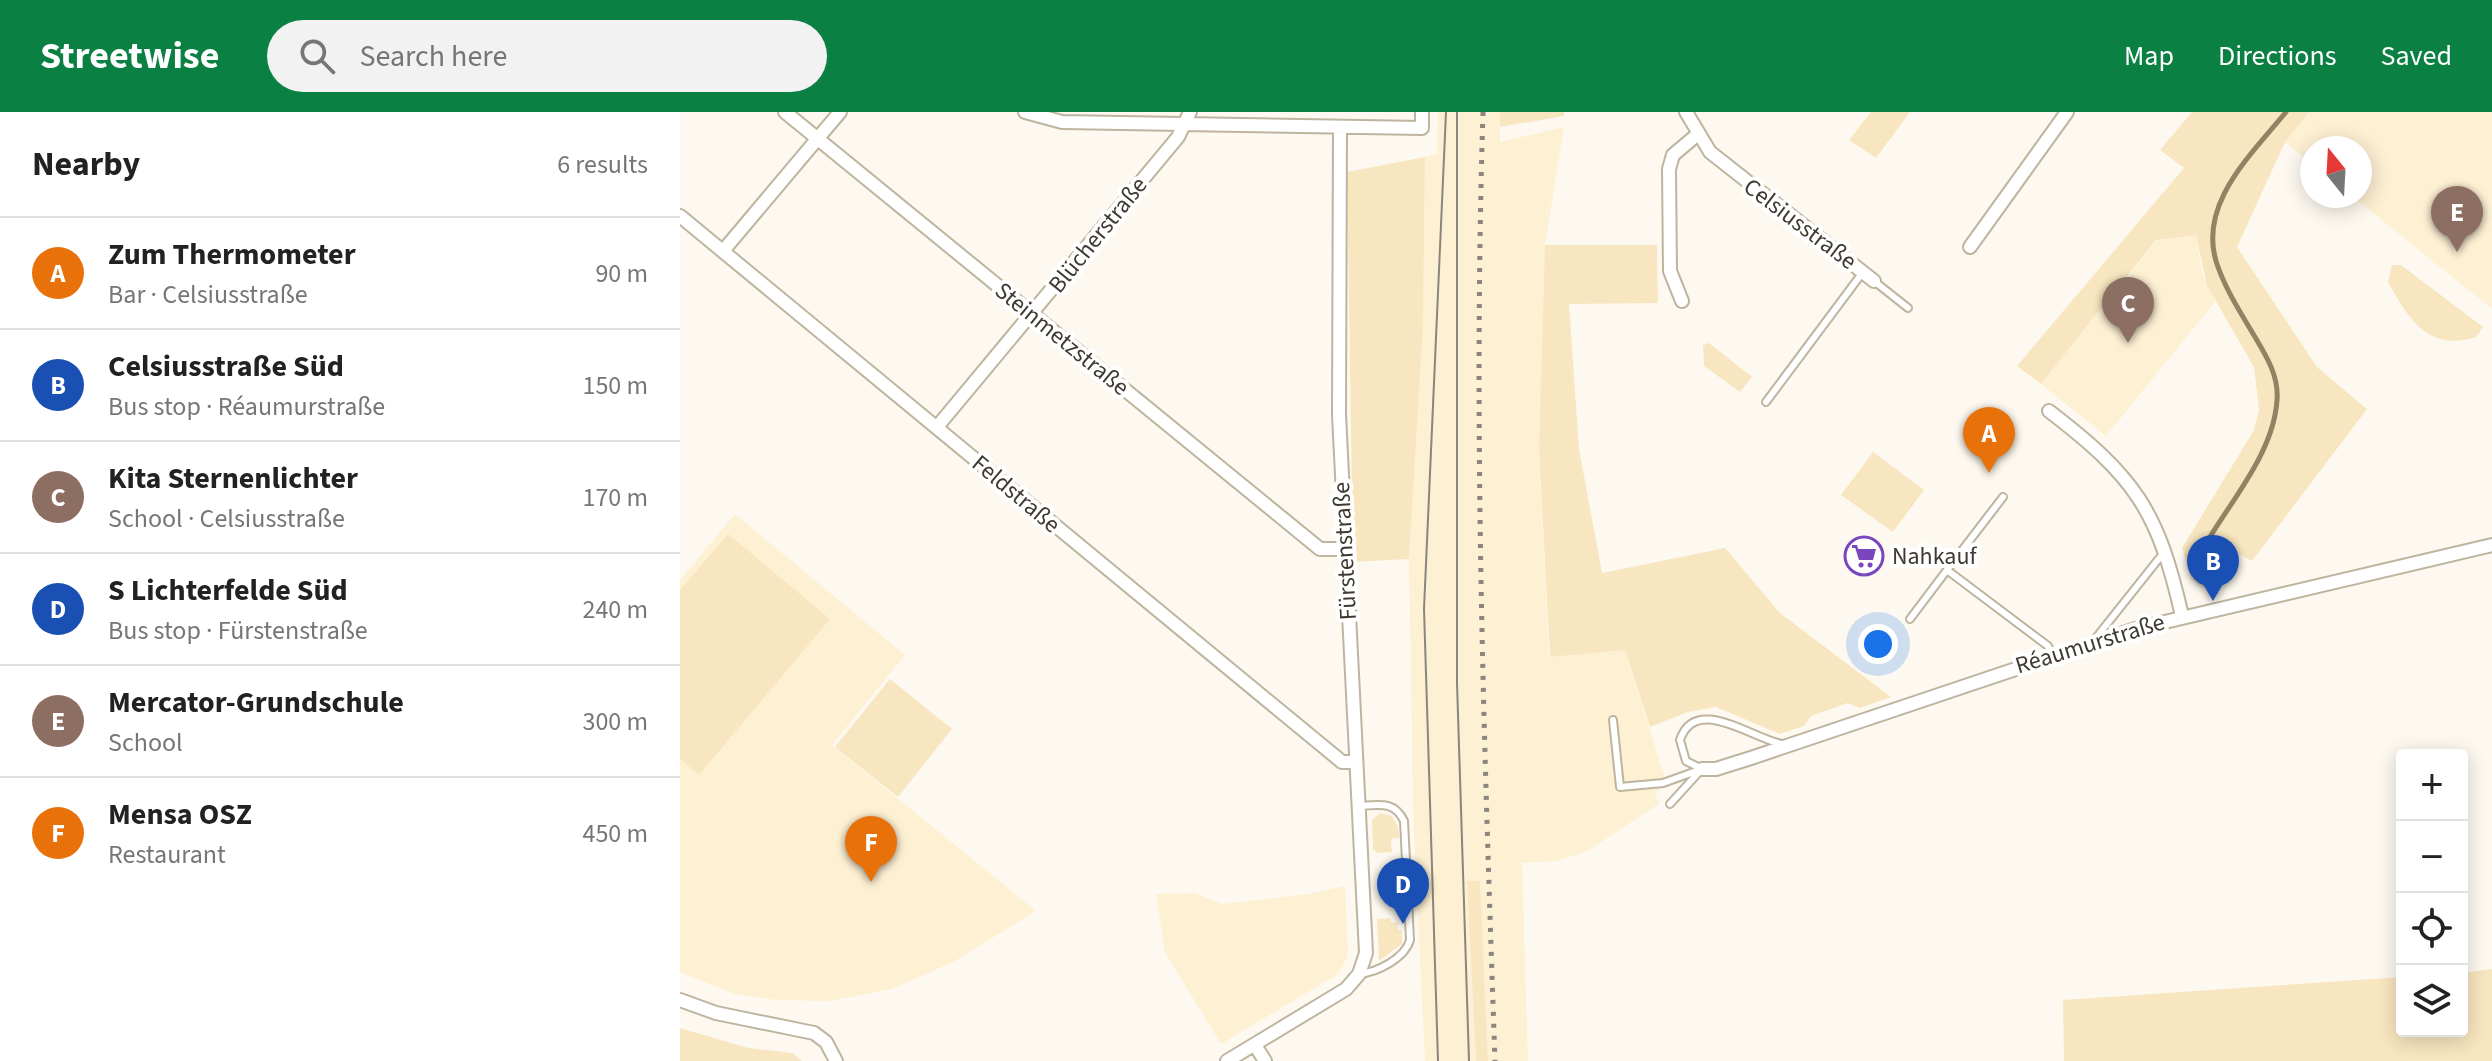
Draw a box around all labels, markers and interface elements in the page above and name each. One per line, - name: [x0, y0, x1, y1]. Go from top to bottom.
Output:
- search box: [267, 20, 827, 92]
- text: Streetwise: [40, 29, 219, 83]
- icon: search: [295, 34, 339, 78]
- text: Search here: [359, 35, 507, 78]
- text: Map: [2124, 36, 2174, 76]
- text: Directions: [2218, 36, 2337, 76]
- text: Saved: [2381, 36, 2452, 76]
- north arrow: [2300, 136, 2372, 208]
- text: Nearby: [32, 140, 140, 189]
- text: 6 results: [557, 146, 648, 183]
- street label: Blücherstraße: [1040, 169, 1156, 301]
- street label: Celsiusstraße: [1736, 170, 1864, 278]
- pin: E: [2431, 186, 2483, 252]
- text: Zum Thermometer: [108, 233, 356, 276]
- text: A: [51, 255, 65, 292]
- text: 90 m: [595, 255, 648, 292]
- street label: Steinmetzstraße: [987, 274, 1137, 404]
- text: Bar · Celsiusstraße: [108, 276, 308, 313]
- pin: C: [2102, 277, 2154, 343]
- text: Celsiusstraße Süd: [108, 345, 344, 388]
- text: B: [50, 367, 66, 404]
- text: 150 m: [582, 367, 648, 404]
- text: Bus stop · Réaumurstraße: [108, 388, 385, 425]
- pin: A: [1963, 407, 2015, 473]
- street label: Feldstraße: [964, 446, 1068, 542]
- text: Kita Sternenlichter: [108, 457, 358, 500]
- text: C: [50, 479, 66, 516]
- text: 170 m: [582, 479, 648, 516]
- street label: Fürstenstraße: [1324, 481, 1366, 621]
- text: School · Celsiusstraße: [108, 500, 345, 537]
- supermarket icon: Nahkauf: [1843, 535, 1885, 577]
- pin: B: [2187, 535, 2239, 601]
- place label: Nahkauf: [1892, 539, 1977, 574]
- text: S Lichterfelde Süd: [108, 569, 348, 612]
- text: D: [50, 591, 66, 628]
- text: 240 m: [582, 591, 648, 628]
- street label: Réaumurstraße: [2011, 605, 2169, 683]
- text: Bus stop · Fürstenstraße: [108, 612, 368, 649]
- your location: [1858, 624, 1898, 664]
- text: Mercator-Grundschule: [108, 681, 404, 724]
- text: E: [51, 703, 65, 740]
- text: 300 m: [582, 703, 648, 740]
- text: School: [108, 724, 183, 761]
- map controls: [2396, 749, 2468, 1037]
- button: +: [2396, 749, 2468, 821]
- text: Mensa OSZ: [108, 793, 252, 836]
- text: F: [51, 815, 65, 852]
- text: 450 m: [582, 815, 648, 852]
- pin: F: [845, 816, 897, 882]
- button: −: [2396, 821, 2468, 893]
- text: Restaurant: [108, 836, 226, 873]
- pin: D: [1377, 858, 1429, 924]
- button: locate: [2396, 893, 2468, 965]
- button: layers: [2396, 965, 2468, 1037]

